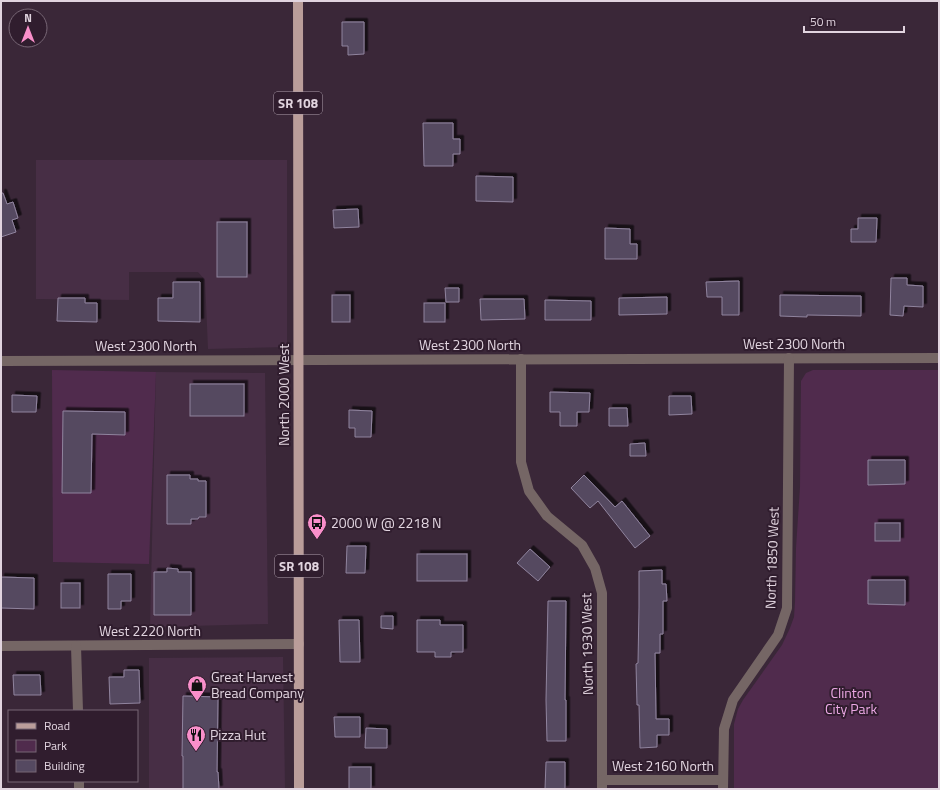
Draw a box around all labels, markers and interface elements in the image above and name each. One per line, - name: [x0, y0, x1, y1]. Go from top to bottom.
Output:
- north arrow: [8, 8, 48, 48]
- scale bar: [804, 8, 904, 34]
- text: N: [24, 10, 32, 26]
- text: 50 m: [810, 12, 836, 31]
- road number: SR 108: [274, 92, 322, 114]
- street label: West 2300 North: [743, 333, 845, 354]
- street label: West 2300 North: [419, 334, 521, 355]
- street label: West 2300 North: [95, 335, 197, 356]
- street label: North 2000 West: [273, 344, 294, 446]
- street label: North 1850 West: [759, 506, 784, 609]
- bus stop icon: 2000 W @ 2218 N: [306, 512, 328, 540]
- place label: 2000 W @ 2218 N: [331, 512, 442, 533]
- road number: SR 108: [275, 555, 323, 577]
- street label: North 1930 West: [575, 593, 598, 695]
- street label: West 2220 North: [99, 620, 201, 641]
- place label: Great Harvest Bread Company: [211, 666, 304, 703]
- shop icon: Great Harvest Bread Company: [186, 674, 208, 702]
- park label: Clinton City Park: [825, 682, 877, 719]
- legend: [8, 710, 138, 782]
- text: Road: [44, 716, 70, 735]
- restaurant icon: Pizza Hut: [185, 724, 207, 752]
- place label: Pizza Hut: [210, 724, 266, 745]
- text: Park: [44, 736, 67, 755]
- street label: West 2160 North: [612, 755, 714, 776]
- text: Building: [44, 756, 85, 775]

